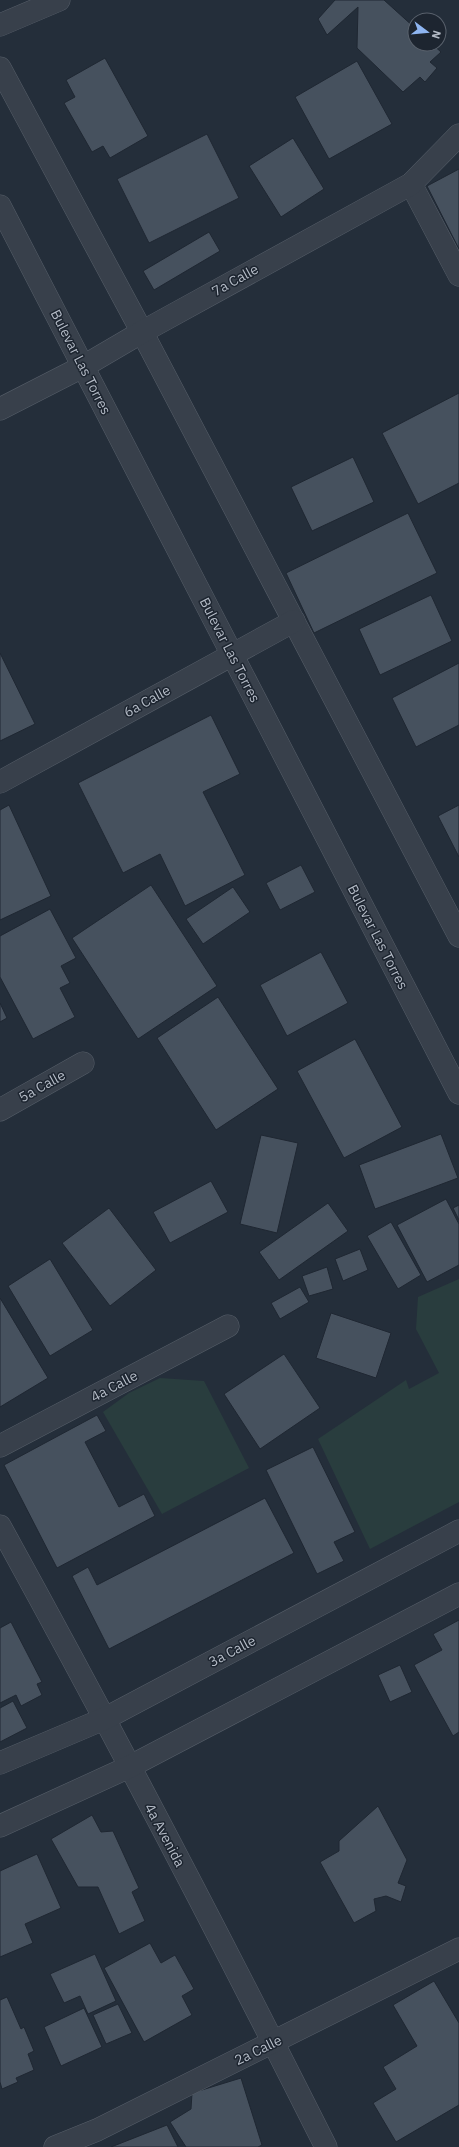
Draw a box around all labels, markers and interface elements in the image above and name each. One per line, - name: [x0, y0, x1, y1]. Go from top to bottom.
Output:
- north arrow: [407, 12, 447, 52]
- text: N: [429, 29, 444, 41]
- street label: 7a Calle: [209, 260, 262, 300]
- street label: Bulevar Las Torres: [47, 307, 115, 418]
- street label: Bulevar Las Torres: [196, 595, 264, 706]
- street label: 6a Calle: [121, 681, 174, 721]
- street label: Bulevar Las Torres: [344, 882, 412, 993]
- street label: 5a Calle: [16, 1066, 69, 1106]
- street label: 4a Calle: [87, 1366, 141, 1406]
- street label: 3a Calle: [205, 1631, 259, 1671]
- street label: 4a Avenida: [141, 1800, 189, 1870]
- street label: 2a Calle: [231, 2031, 285, 2069]

